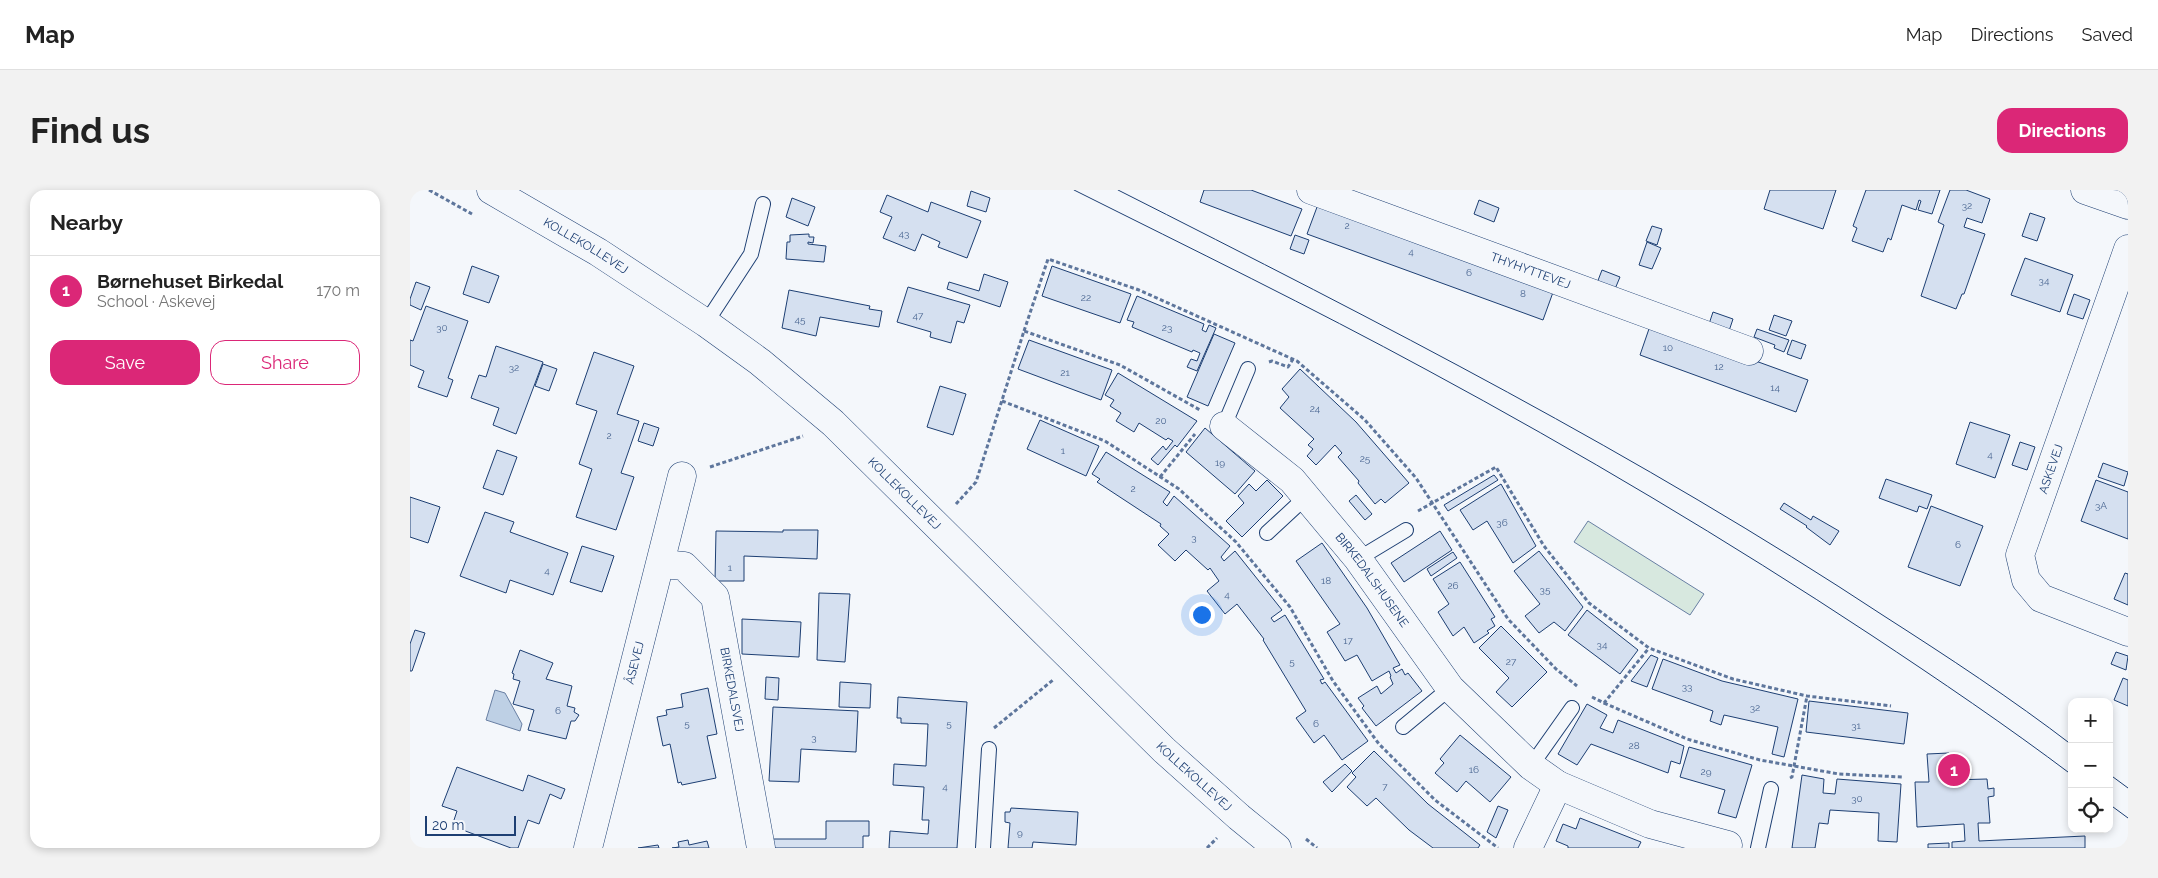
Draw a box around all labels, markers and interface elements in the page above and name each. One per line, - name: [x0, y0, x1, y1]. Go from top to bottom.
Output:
- text: Map: [25, 20, 75, 49]
- text: Map: [1906, 24, 1942, 45]
- text: Directions: [1970, 24, 2054, 45]
- text: Saved: [2082, 24, 2133, 45]
- button: Directions: [1997, 108, 2128, 153]
- text: Find us: [30, 110, 150, 151]
- house number: 32: [1962, 200, 1972, 211]
- text: Nearby: [50, 210, 123, 235]
- street label: KOLLEKOLLEVEJ: [541, 215, 631, 277]
- house number: 2: [1344, 220, 1350, 231]
- house number: 43: [899, 228, 909, 239]
- house number: 4: [1408, 246, 1414, 257]
- street label: THYHYTTEVEJ: [1489, 250, 1572, 292]
- house number: 6: [1466, 267, 1472, 278]
- text: Børnehuset Birkedal: [97, 270, 283, 292]
- house number: 34: [2039, 275, 2050, 286]
- text: 1: [62, 281, 70, 300]
- text: 170 m: [316, 281, 360, 300]
- house number: 8: [1520, 288, 1526, 299]
- text: School · Askevej: [97, 292, 215, 311]
- house number: 22: [1081, 292, 1091, 303]
- house number: 47: [913, 310, 924, 321]
- house number: 45: [795, 314, 806, 325]
- house number: 30: [436, 322, 448, 333]
- house number: 23: [1162, 322, 1172, 333]
- button: Save: [50, 340, 200, 385]
- button: Share: [210, 340, 360, 385]
- house number: 10: [1663, 342, 1673, 353]
- house number: 12: [1714, 361, 1724, 372]
- house number: 32: [509, 362, 519, 373]
- house number: 21: [1060, 367, 1070, 378]
- house number: 14: [1770, 382, 1780, 393]
- house number: 24: [1310, 403, 1321, 414]
- house number: 20: [1155, 415, 1167, 426]
- house number: 2: [606, 430, 612, 441]
- street label: ASKEVEJ: [2036, 442, 2066, 496]
- house number: 1: [1061, 445, 1066, 456]
- house number: 4: [1987, 449, 1993, 460]
- house number: 25: [1360, 453, 1371, 464]
- street label: KOLLEKOLLEVEJ: [865, 455, 944, 532]
- house number: 19: [1215, 457, 1225, 468]
- house number: 2: [1130, 483, 1136, 494]
- house number: 3A: [2095, 500, 2107, 511]
- house number: 36: [1496, 517, 1508, 528]
- street label: BIRKEDALSHUSENE: [1332, 530, 1411, 630]
- house number: 3: [1191, 532, 1197, 543]
- house number: 6: [1955, 539, 1961, 550]
- house number: 1: [728, 562, 733, 573]
- house number: 4: [544, 565, 550, 576]
- house number: 18: [1321, 575, 1331, 586]
- house number: 26: [1447, 580, 1459, 591]
- house number: 35: [1540, 584, 1551, 595]
- house number: 4: [1224, 589, 1230, 600]
- your location: [1189, 602, 1215, 628]
- house number: 17: [1343, 635, 1353, 646]
- house number: 34: [1597, 639, 1608, 650]
- street label: ÅSEVEJ: [623, 640, 647, 686]
- street label: BIRKEDALSVEJ: [717, 646, 747, 733]
- house number: 5: [1289, 656, 1295, 667]
- house number: 27: [1506, 656, 1517, 667]
- house number: 33: [1682, 681, 1692, 692]
- map controls: [2068, 698, 2113, 833]
- button: +: [2068, 698, 2113, 743]
- house number: 32: [1750, 702, 1760, 713]
- house number: 6: [555, 705, 561, 716]
- house number: 5: [684, 718, 690, 729]
- house number: 5: [946, 718, 952, 729]
- house number: 6: [1313, 718, 1319, 729]
- house number: 31: [1851, 720, 1862, 731]
- house number: 3: [811, 732, 817, 743]
- street label: KOLLEKOLLEVEJ: [1153, 739, 1234, 814]
- house number: 28: [1628, 740, 1640, 751]
- button: −: [2068, 743, 2113, 788]
- pin: 1: [1938, 751, 1970, 789]
- house number: 16: [1469, 764, 1479, 775]
- house number: 29: [1700, 766, 1712, 777]
- house number: 4: [942, 781, 948, 792]
- house number: 7: [1382, 781, 1388, 792]
- button: locate: [2068, 788, 2113, 833]
- house number: 30: [1851, 793, 1863, 804]
- scale bar: [425, 813, 516, 836]
- text: 20 m: [432, 817, 464, 833]
- house number: 9: [1017, 827, 1023, 838]

